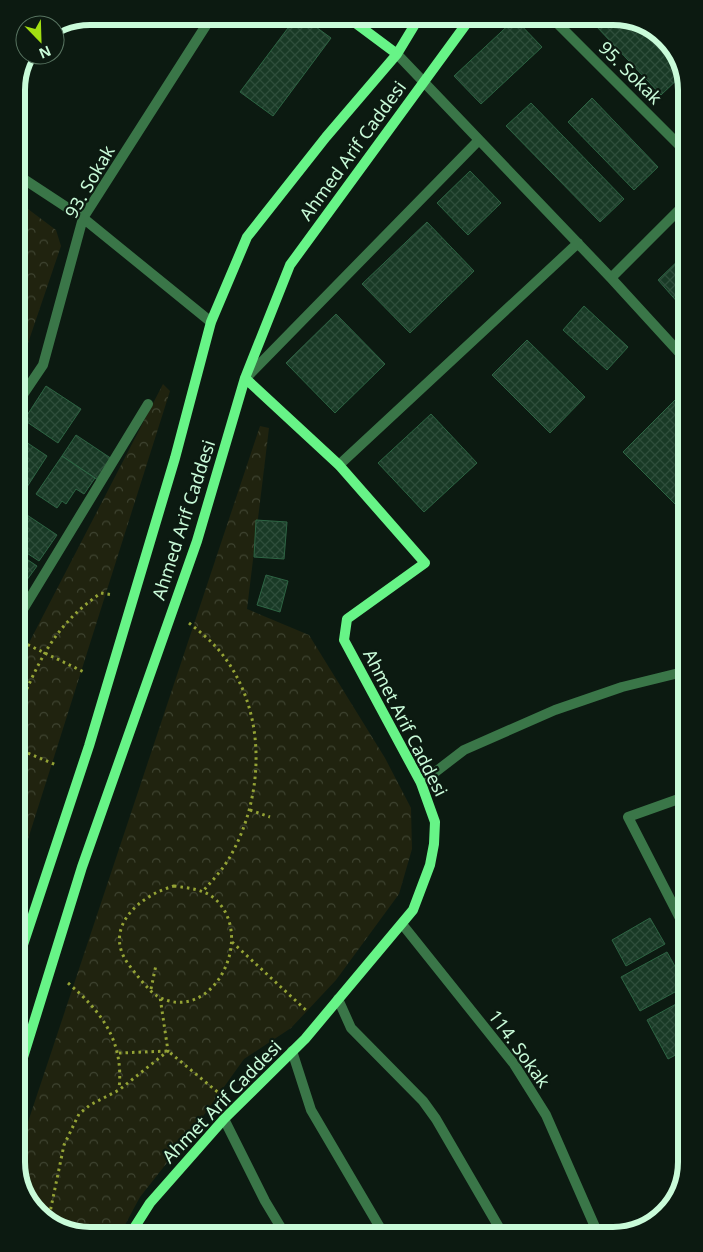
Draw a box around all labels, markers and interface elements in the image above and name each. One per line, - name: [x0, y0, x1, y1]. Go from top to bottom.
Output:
- north arrow: [15, 15, 65, 65]
- street label: 95. Sokak: [594, 35, 668, 109]
- text: N: [36, 41, 54, 63]
- street label: Ahmed Arif Caddesi: [293, 76, 411, 225]
- street label: 93. Sokak: [59, 140, 120, 222]
- street label: Ahmed Arif Caddesi: [146, 437, 220, 603]
- street label: Ahmet Arif Caddesi: [358, 645, 453, 800]
- street label: 114. Sokak: [484, 1005, 556, 1092]
- street label: Ahmet Arif Caddesi: [156, 1035, 286, 1168]

